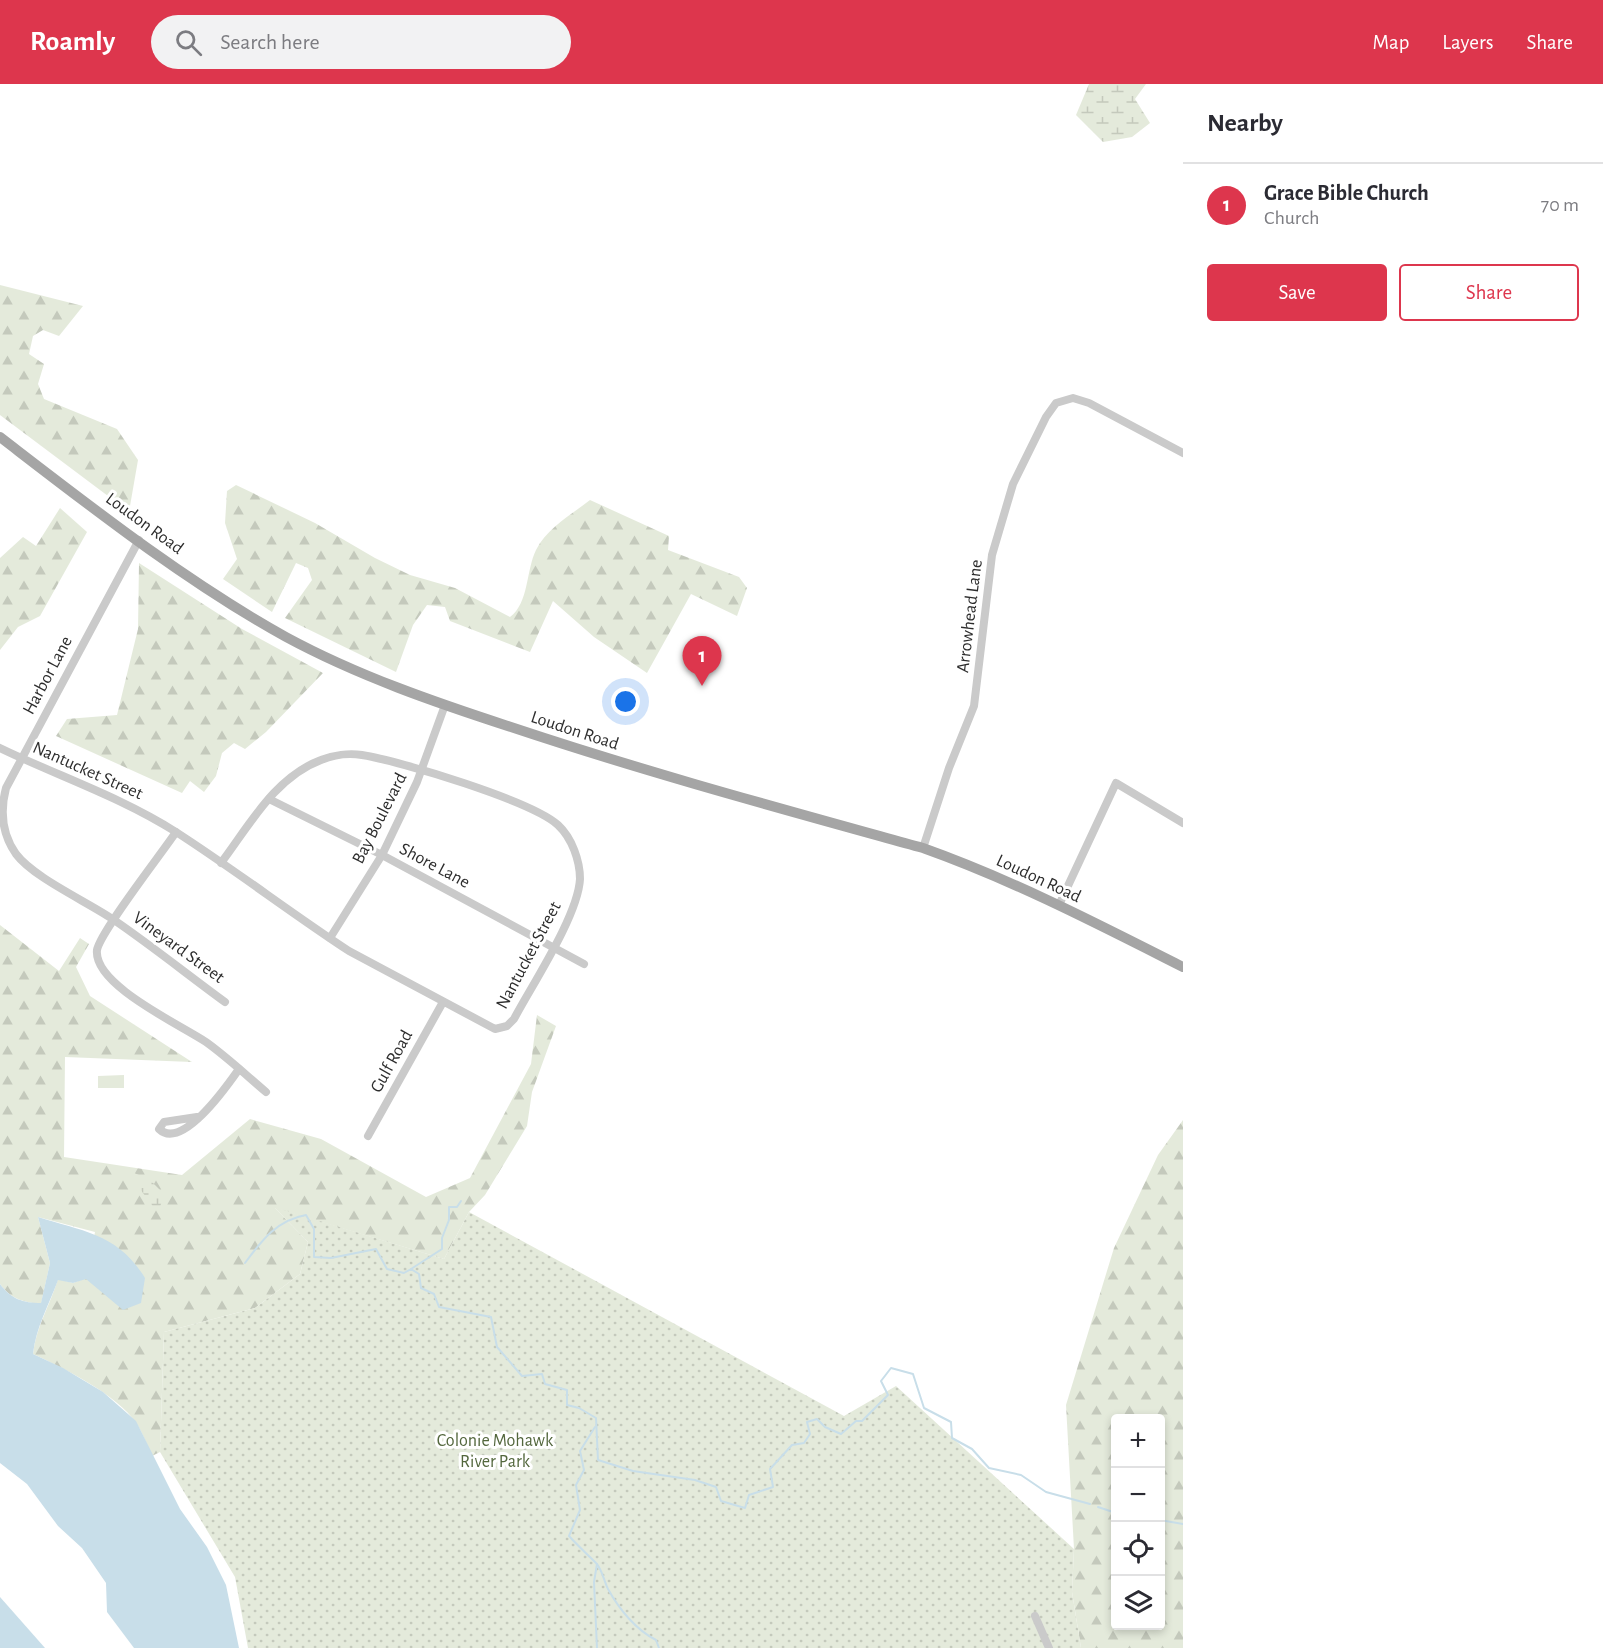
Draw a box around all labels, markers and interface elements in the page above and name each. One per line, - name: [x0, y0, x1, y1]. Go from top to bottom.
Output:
- search box: [151, 15, 571, 69]
- icon: search: [172, 26, 205, 59]
- text: Roamly: [30, 28, 115, 56]
- text: Search here: [220, 31, 320, 53]
- text: Map: [1373, 32, 1409, 53]
- text: Layers: [1442, 32, 1493, 53]
- text: Share: [1526, 32, 1573, 53]
- text: Nearby: [1207, 110, 1283, 136]
- text: Grace Bible Church: [1264, 182, 1429, 204]
- text: 1: [1223, 195, 1230, 215]
- text: 70 m: [1541, 195, 1579, 215]
- text: Church: [1264, 208, 1319, 228]
- button: Save: [1207, 264, 1387, 321]
- button: Share: [1399, 264, 1579, 321]
- street label: Loudon Road: [102, 490, 187, 558]
- street label: Arrowhead Lane: [954, 558, 986, 674]
- street label: Harbor Lane: [20, 633, 76, 718]
- pin: 1: [682, 636, 722, 686]
- your location: [611, 687, 640, 716]
- street label: Loudon Road: [529, 708, 621, 754]
- street label: Nantucket Street: [30, 739, 146, 803]
- street label: Bay Boulevard: [349, 770, 410, 867]
- street label: Shore Lane: [396, 840, 473, 892]
- street label: Loudon Road: [993, 851, 1084, 906]
- street label: Nantucket Street: [493, 899, 565, 1012]
- street label: Vineyard Street: [129, 909, 228, 987]
- street label: Gulf Road: [367, 1027, 416, 1096]
- map controls: [1111, 1414, 1165, 1630]
- button: +: [1111, 1414, 1165, 1468]
- park label: Colonie Mohawk River Park: [437, 1432, 554, 1471]
- button: −: [1111, 1468, 1165, 1522]
- button: locate: [1111, 1522, 1165, 1576]
- button: layers: [1111, 1576, 1165, 1630]

